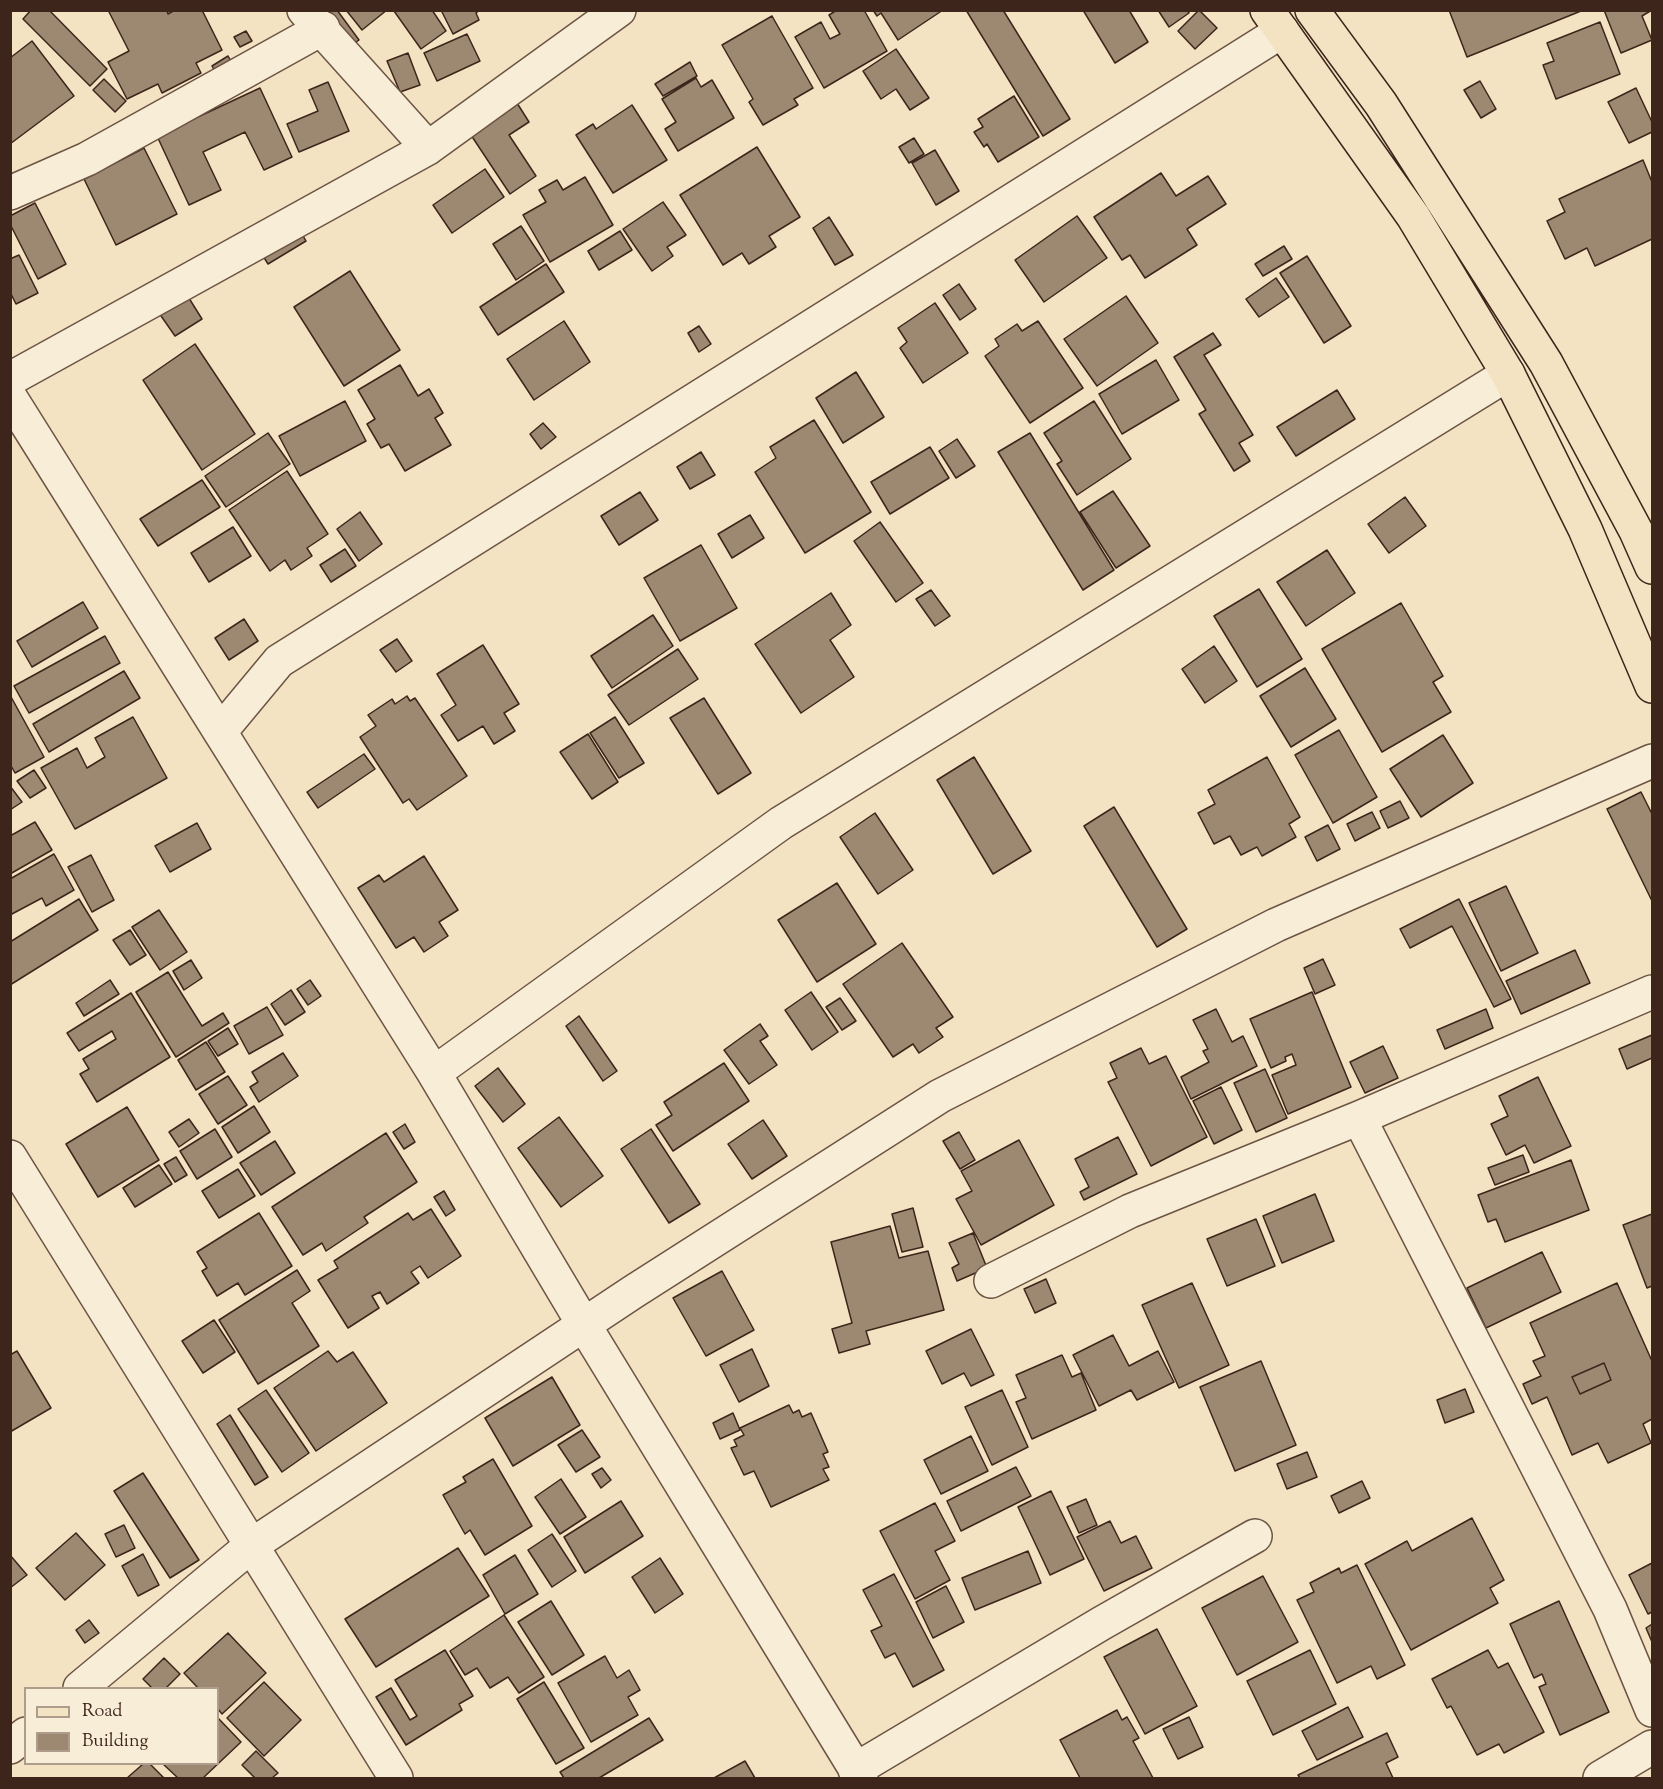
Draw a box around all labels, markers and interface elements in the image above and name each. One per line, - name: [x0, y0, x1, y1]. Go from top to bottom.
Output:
- legend: [24, 1687, 219, 1765]
- text: Road: [82, 1699, 122, 1725]
- text: Building: [82, 1729, 148, 1755]

